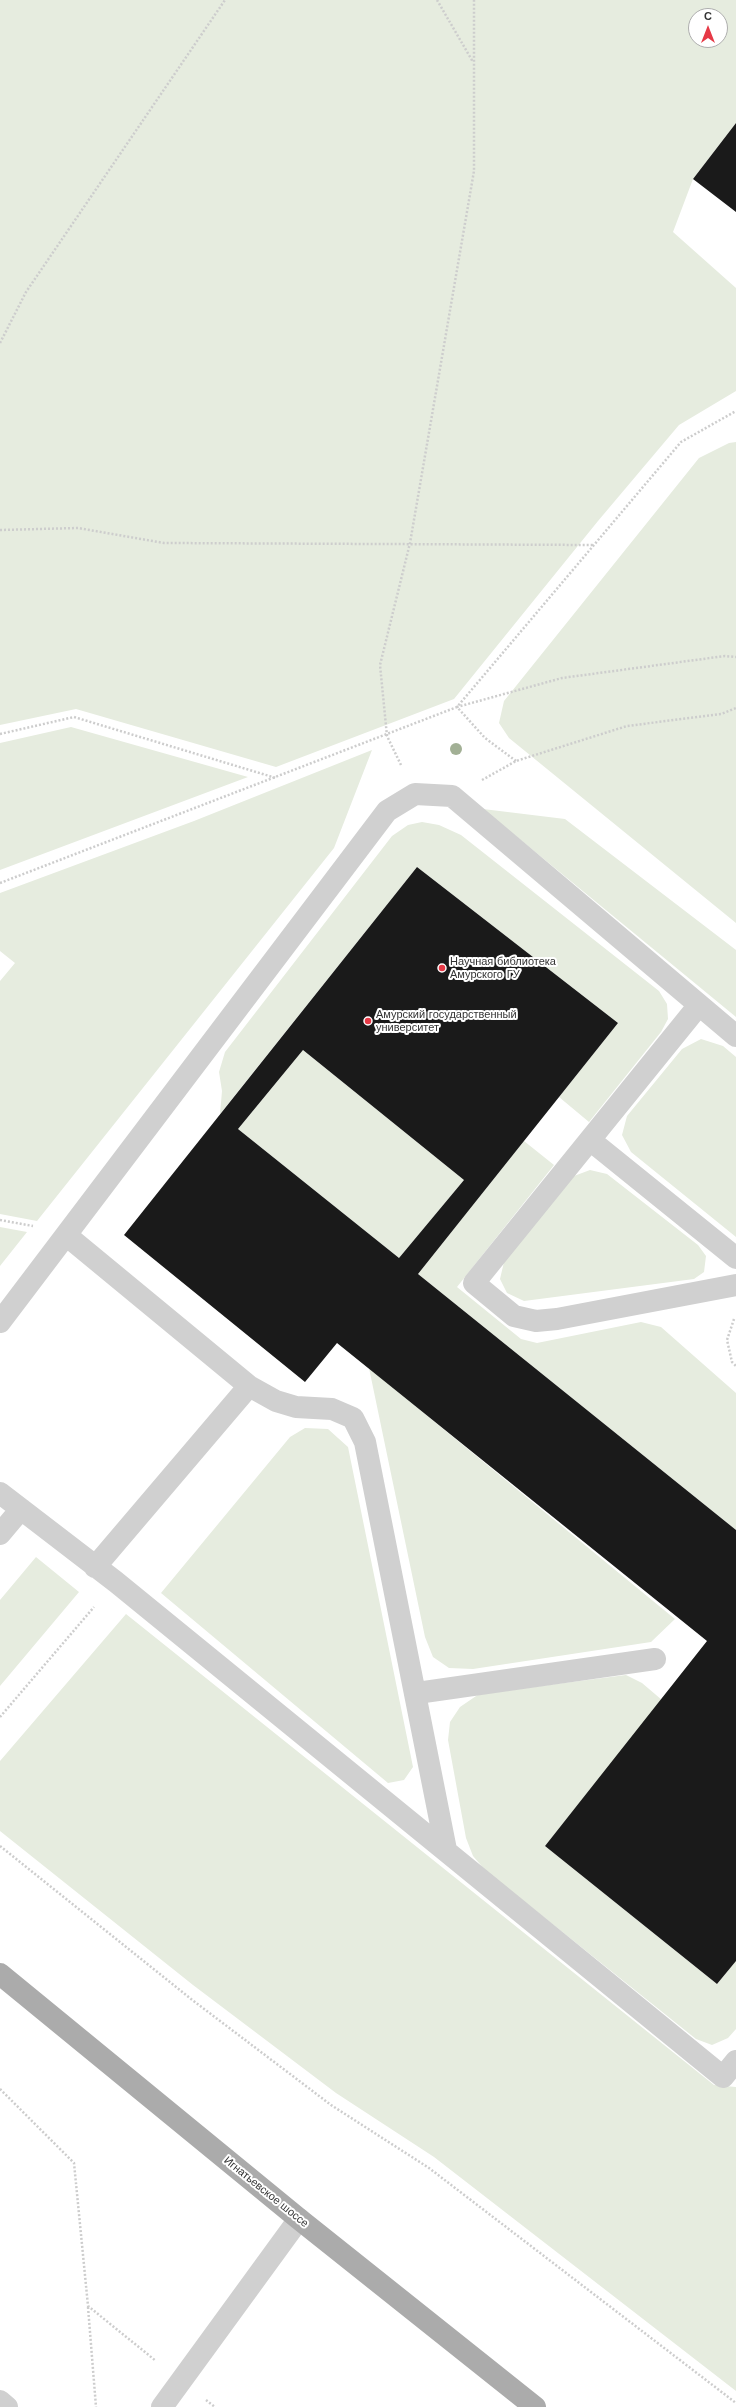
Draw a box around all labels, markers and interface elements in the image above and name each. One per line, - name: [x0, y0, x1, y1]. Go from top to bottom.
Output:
- north arrow: [688, 8, 728, 48]
- text: С: [704, 10, 712, 23]
- place label: Научная библиотека Амурского ГУ: [450, 955, 556, 981]
- marker: Научная библиотека Амурского ГУ: [437, 963, 447, 973]
- place label: Амурский государственный университет: [376, 1008, 517, 1034]
- marker: Амурский государственный университет: [363, 1016, 373, 1026]
- street label: Игнатьевское шоссе: [221, 2154, 311, 2230]

